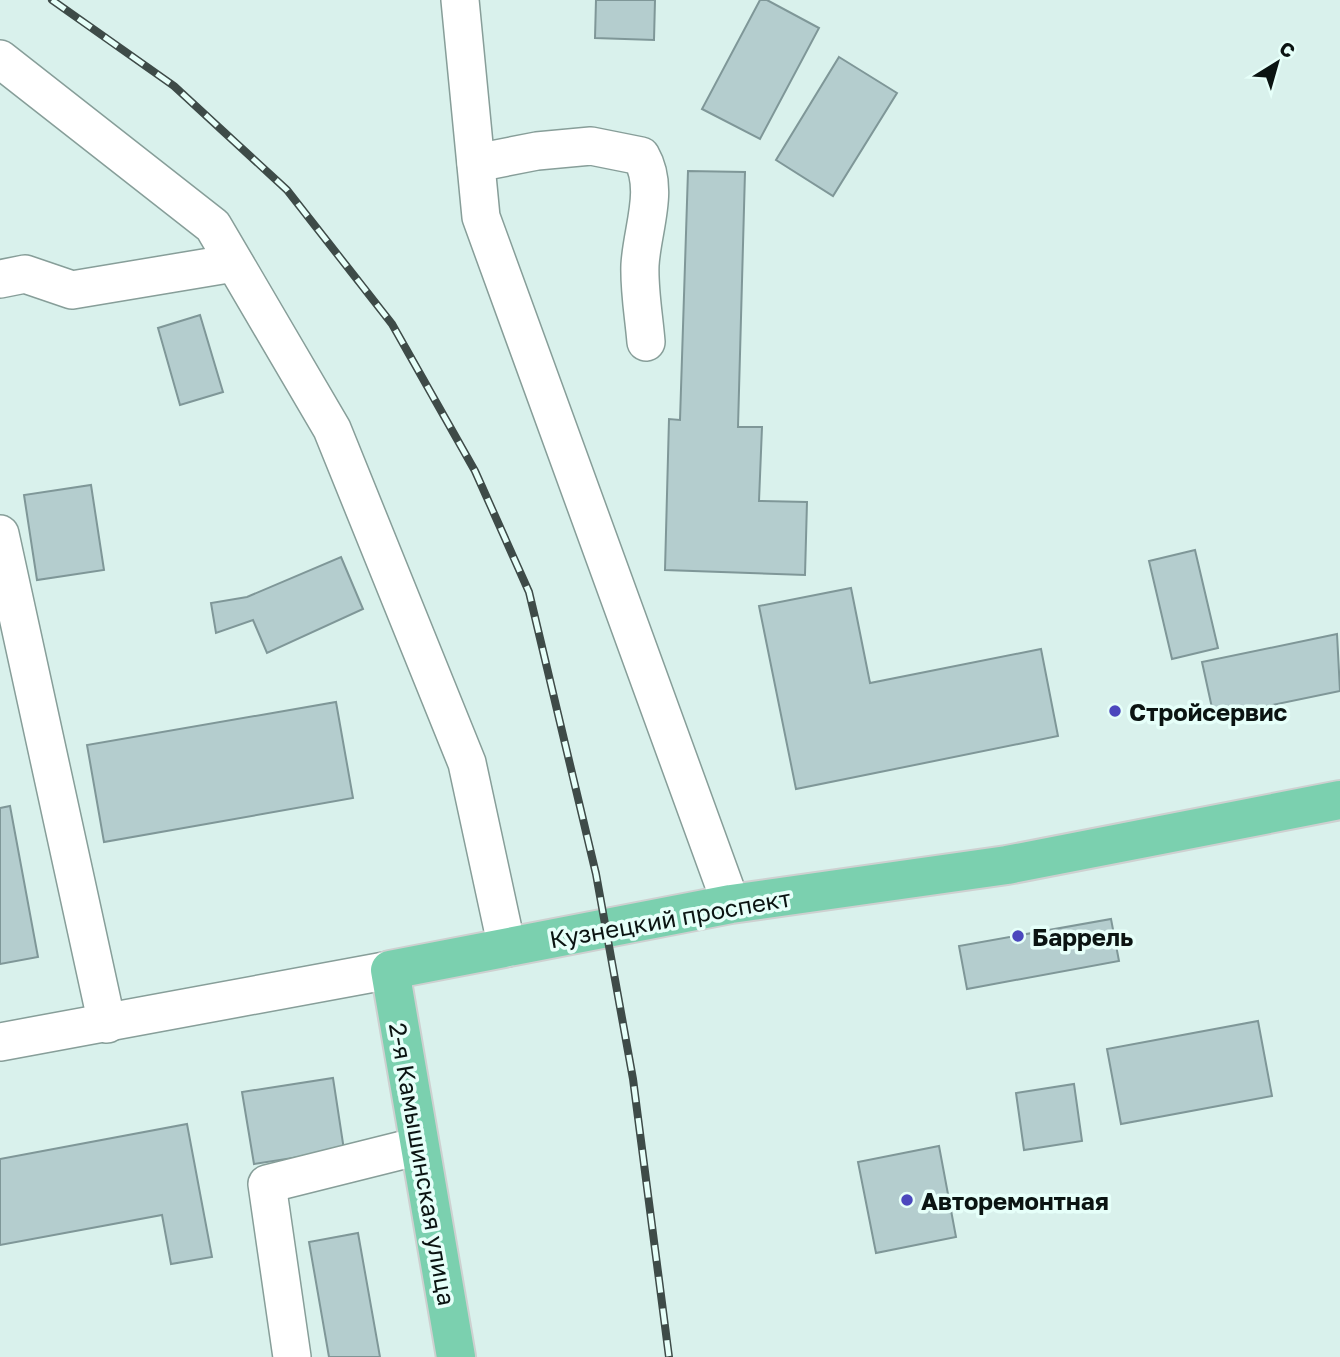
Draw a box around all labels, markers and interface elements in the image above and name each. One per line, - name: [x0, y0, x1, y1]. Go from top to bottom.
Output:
- north arrow: [1242, 28, 1312, 98]
- text: С: [1275, 36, 1300, 62]
- place label: Стройсервис: [1129, 697, 1288, 726]
- marker: Стройсервис: [1107, 703, 1123, 719]
- street label: Кузнецкий проспект: [547, 882, 793, 954]
- place label: Баррель: [1032, 922, 1133, 951]
- marker: Баррель: [1010, 928, 1026, 944]
- street label: 2-я Камышинская улица: [384, 1020, 462, 1308]
- place label: Авторемонтная: [921, 1186, 1109, 1215]
- marker: Авторемонтная: [899, 1192, 915, 1208]

